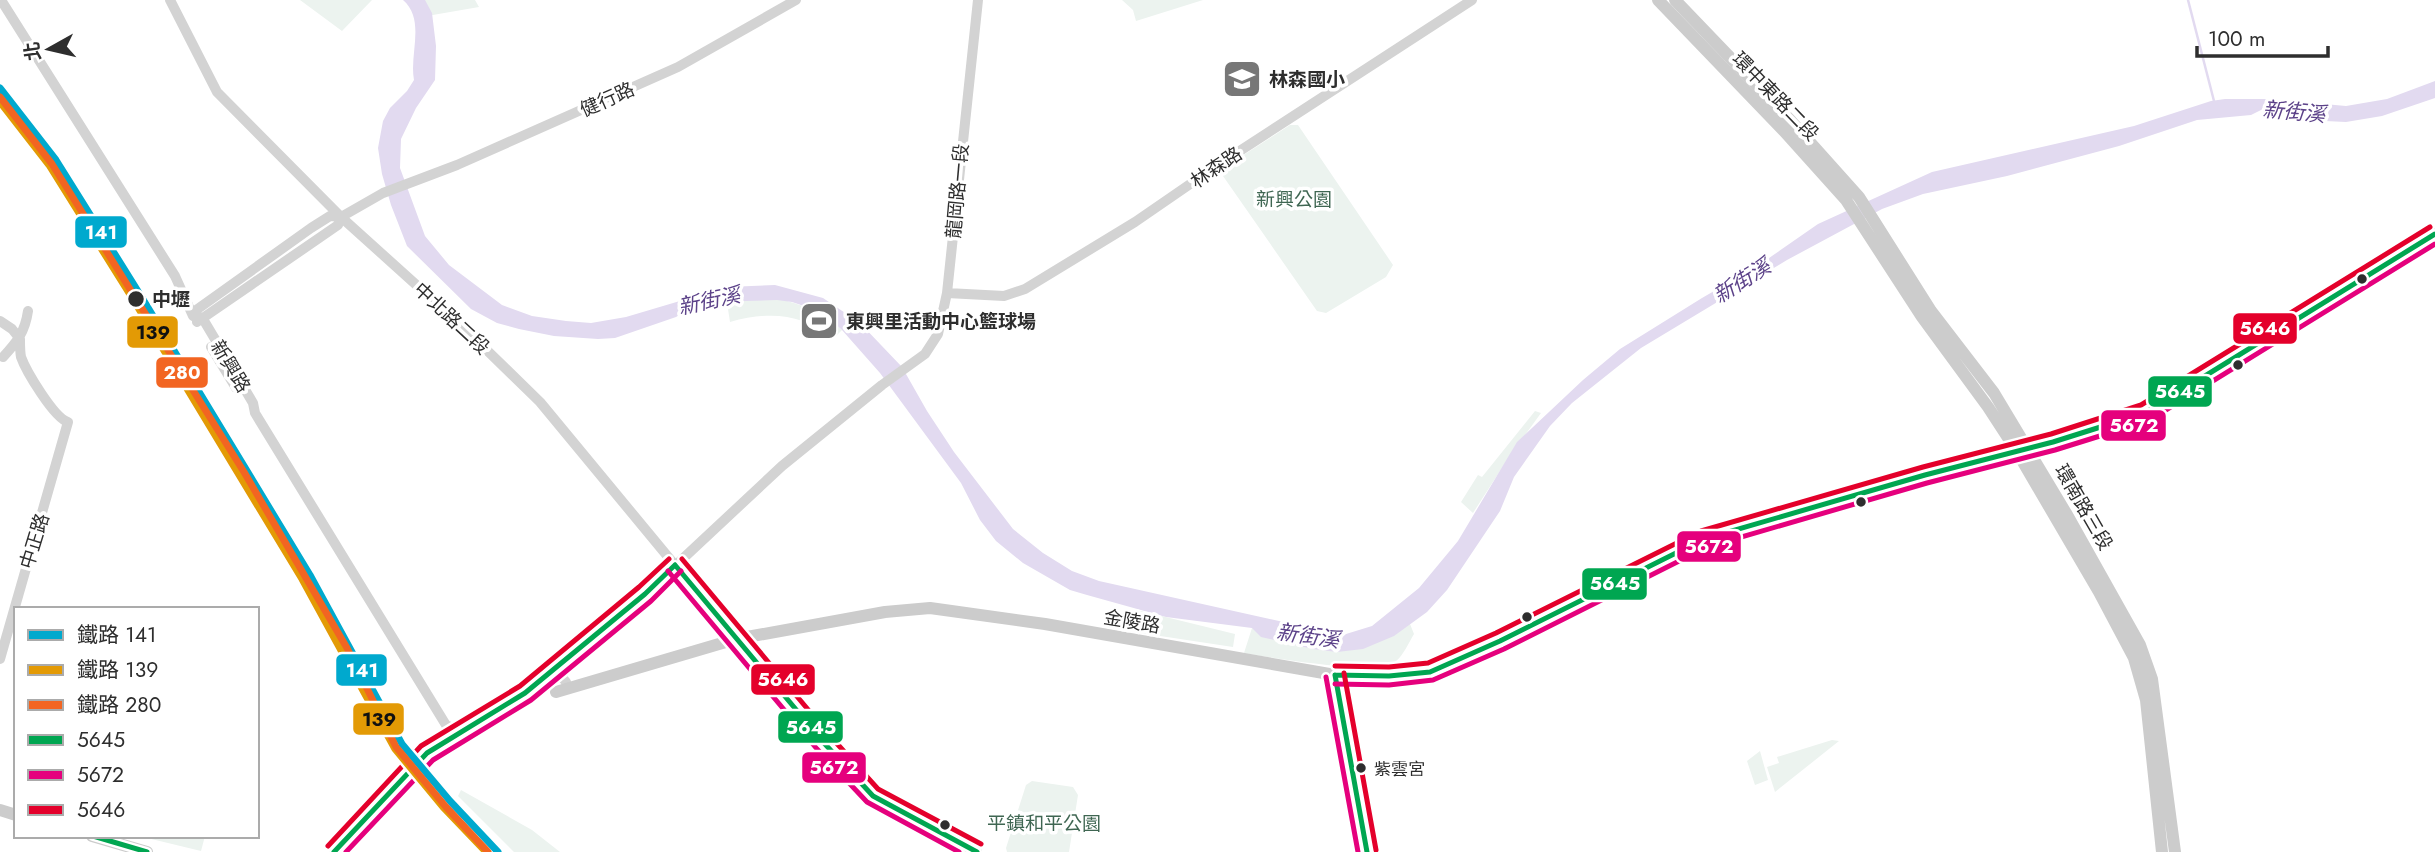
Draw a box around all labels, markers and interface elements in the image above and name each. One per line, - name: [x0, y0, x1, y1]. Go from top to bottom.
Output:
- north arrow: [14, 14, 84, 84]
- scale bar: [2197, 14, 2328, 58]
- text: 100 m: [2208, 24, 2265, 54]
- text: 北: [18, 40, 47, 63]
- street label: 環中東路二段: [1726, 46, 1825, 147]
- school or university icon: 林森國小: [1221, 58, 1263, 100]
- place label: 林森國小: [1269, 66, 1345, 93]
- street label: 健行路: [576, 76, 639, 123]
- water label: 新街溪: [2261, 94, 2330, 130]
- street label: 林森路: [1185, 140, 1247, 195]
- street label: 龍岡路一段: [940, 143, 975, 240]
- park label: 新興公園: [1256, 186, 1332, 213]
- line badge: 141: [74, 215, 128, 249]
- text: 141: [85, 219, 117, 246]
- water label: 新街溪: [1707, 250, 1779, 310]
- unlabelled marker: [2355, 272, 2369, 286]
- street label: 中北路二段: [408, 276, 496, 361]
- water label: 新街溪: [675, 279, 746, 322]
- place label: 中壢: [152, 286, 190, 313]
- marker: 中壢: [126, 289, 146, 309]
- sports icon: 東興里活動中心籃球場: [798, 300, 840, 342]
- place label: 東興里活動中心籃球場: [846, 308, 1036, 335]
- line badge: 5646: [2232, 312, 2298, 345]
- line badge: 139: [126, 315, 179, 349]
- text: 5646: [2240, 315, 2290, 342]
- text: 139: [136, 319, 170, 346]
- street label: 新興路: [204, 335, 257, 398]
- line badge: 280: [155, 356, 209, 389]
- unlabelled marker: [2231, 358, 2245, 372]
- text: 280: [164, 359, 200, 386]
- line badge: 5645: [2147, 375, 2213, 408]
- text: 5645: [2155, 378, 2205, 405]
- line badge: 5672: [2100, 409, 2167, 442]
- text: 5672: [2110, 412, 2158, 439]
- street label: 環南路三段: [2048, 459, 2119, 555]
- unlabelled marker: [1854, 495, 1868, 509]
- street label: 中正路: [13, 510, 56, 572]
- line badge: 5672: [1676, 530, 1742, 563]
- text: 5672: [1685, 533, 1733, 560]
- line badge: 5645: [1581, 567, 1648, 601]
- text: 5645: [1590, 570, 1640, 597]
- street label: 金陵路: [1101, 603, 1162, 640]
- legend: [14, 607, 259, 838]
- unlabelled marker: [1520, 610, 1534, 624]
- water label: 新街溪: [1275, 617, 1344, 656]
- text: 鐵路 141: [77, 620, 156, 650]
- line badge: 141: [335, 653, 388, 687]
- text: 鐵路 139: [77, 655, 158, 685]
- text: 141: [346, 657, 378, 684]
- line badge: 5646: [750, 663, 816, 696]
- text: 5646: [758, 666, 808, 693]
- text: 鐵路 280: [77, 690, 161, 720]
- line badge: 139: [352, 702, 405, 736]
- text: 139: [362, 706, 396, 733]
- line badge: 5645: [777, 710, 844, 744]
- text: 5645: [786, 714, 836, 741]
- text: 5645: [77, 725, 125, 755]
- line badge: 5672: [801, 751, 867, 784]
- text: 5672: [810, 754, 858, 781]
- place label: 紫雲宮: [1374, 757, 1425, 781]
- text: 5672: [77, 760, 124, 790]
- marker: 紫雲宮: [1354, 761, 1368, 775]
- text: 5646: [77, 795, 125, 825]
- park label: 平鎮和平公園: [987, 810, 1101, 837]
- unlabelled marker: [938, 818, 952, 832]

